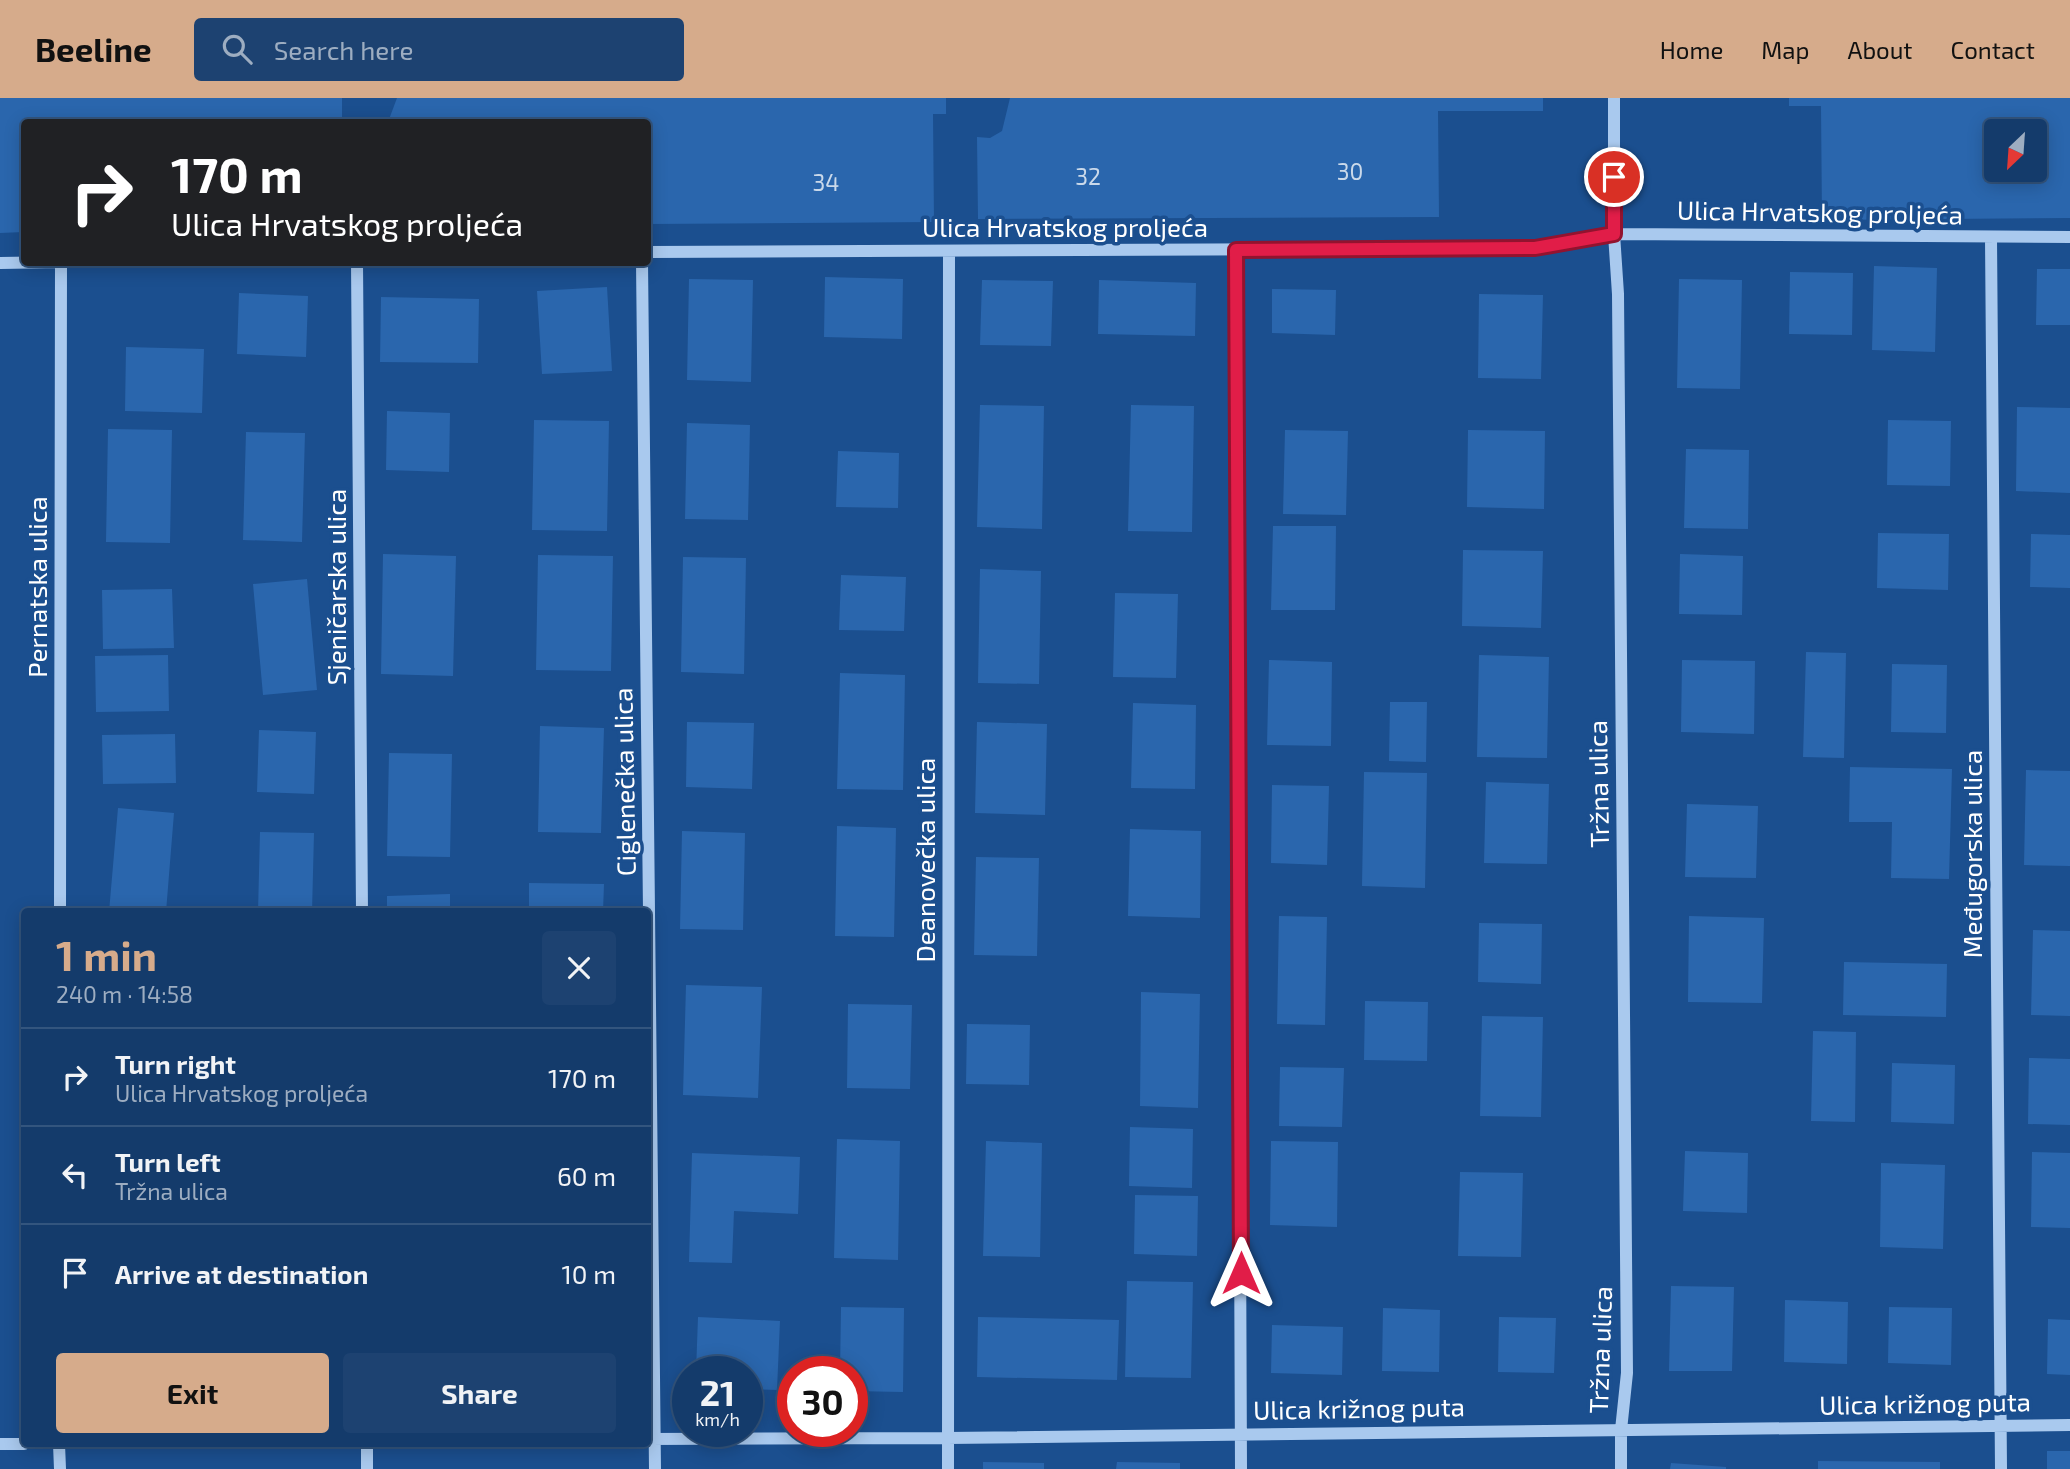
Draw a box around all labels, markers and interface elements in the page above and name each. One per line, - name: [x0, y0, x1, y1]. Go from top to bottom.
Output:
- search box: [194, 18, 684, 81]
- text: Beeline: [35, 29, 152, 69]
- icon: search: [218, 30, 256, 68]
- text: Search here: [274, 34, 413, 65]
- text: Home: [1660, 35, 1723, 64]
- text: Map: [1761, 35, 1809, 64]
- text: About: [1847, 35, 1913, 64]
- text: Contact: [1951, 35, 2035, 64]
- north arrow: [1984, 119, 2048, 182]
- map controls: [1984, 119, 2047, 182]
- text: 170 m: [171, 144, 303, 203]
- icon: right: [56, 147, 147, 238]
- pin: [1584, 147, 1644, 207]
- house number: 30: [1337, 157, 1363, 185]
- icon: arrive: [1595, 158, 1633, 196]
- house number: 32: [1075, 162, 1101, 190]
- house number: 34: [813, 168, 839, 196]
- street label: Ulica Hrvatskog proljeća: [1677, 194, 1963, 229]
- text: Ulica Hrvatskog proljeća: [171, 204, 523, 242]
- street label: Ulica Hrvatskog proljeća: [922, 211, 1208, 242]
- street label: Sjeničarska ulica: [320, 489, 351, 685]
- street label: Pernatska ulica: [21, 496, 52, 678]
- street label: Ciglenečka ulica: [606, 688, 641, 877]
- street label: Tržna ulica: [1581, 720, 1614, 848]
- street label: Međugorska ulica: [1956, 750, 1987, 958]
- street label: Deanovečka ulica: [909, 758, 940, 962]
- text: 1 min: [56, 929, 157, 979]
- button: close: [542, 931, 616, 1005]
- text: 240 m · 14:58: [56, 980, 193, 1008]
- text: Turn right: [115, 1048, 236, 1079]
- icon: right: [56, 1058, 94, 1096]
- text: 170 m: [548, 1062, 616, 1093]
- text: Ulica Hrvatskog proljeća: [115, 1079, 368, 1107]
- text: Turn left: [115, 1146, 221, 1177]
- icon: left: [56, 1156, 94, 1194]
- text: 60 m: [557, 1160, 616, 1191]
- text: Tržna ulica: [115, 1177, 228, 1205]
- position arrow: [1204, 1236, 1278, 1310]
- icon: arrive: [56, 1254, 94, 1292]
- text: Arrive at destination: [115, 1258, 368, 1289]
- text: 10 m: [561, 1258, 616, 1289]
- street label: Tržna ulica: [1582, 1286, 1617, 1414]
- button: Exit: [56, 1353, 329, 1433]
- button: Share: [343, 1353, 616, 1433]
- speed limit sign: 30: [777, 1356, 868, 1447]
- text: 21: [700, 1371, 735, 1413]
- street label: Ulica križnog puta: [1819, 1385, 2031, 1420]
- street label: Ulica križnog puta: [1253, 1390, 1465, 1425]
- text: km/h: [695, 1408, 740, 1430]

